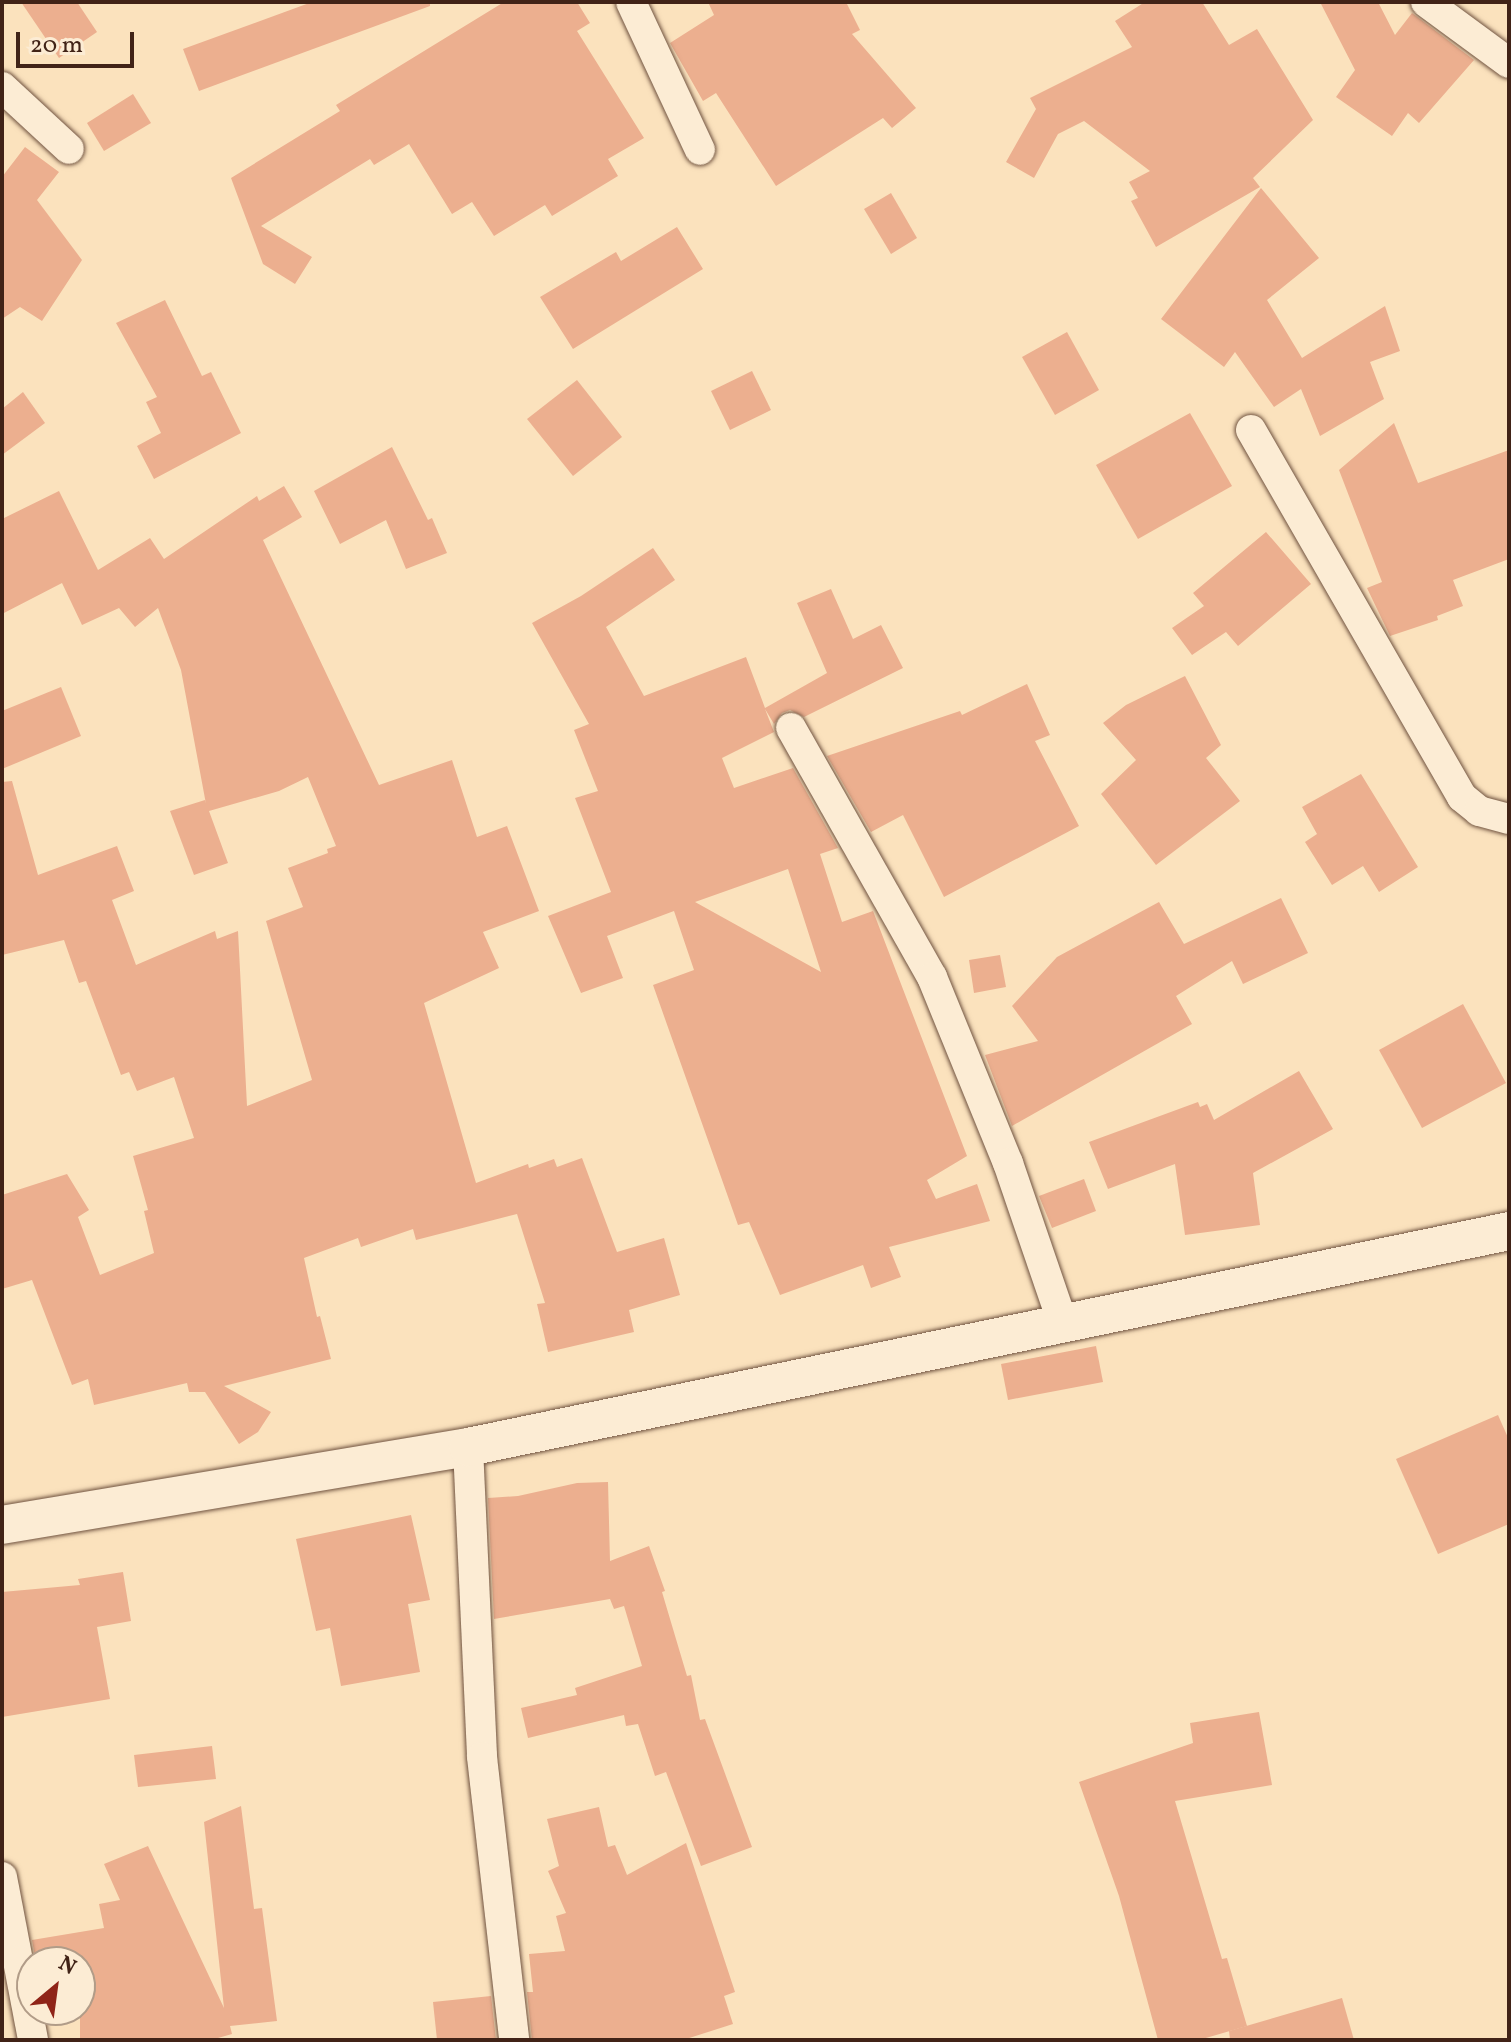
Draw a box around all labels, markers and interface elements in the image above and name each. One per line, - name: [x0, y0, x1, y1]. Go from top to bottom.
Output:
- scale bar: [20, 16, 138, 66]
- text: 20 m: [30, 29, 83, 63]
- north arrow: [16, 1946, 96, 2026]
- text: N: [52, 1949, 81, 1984]

